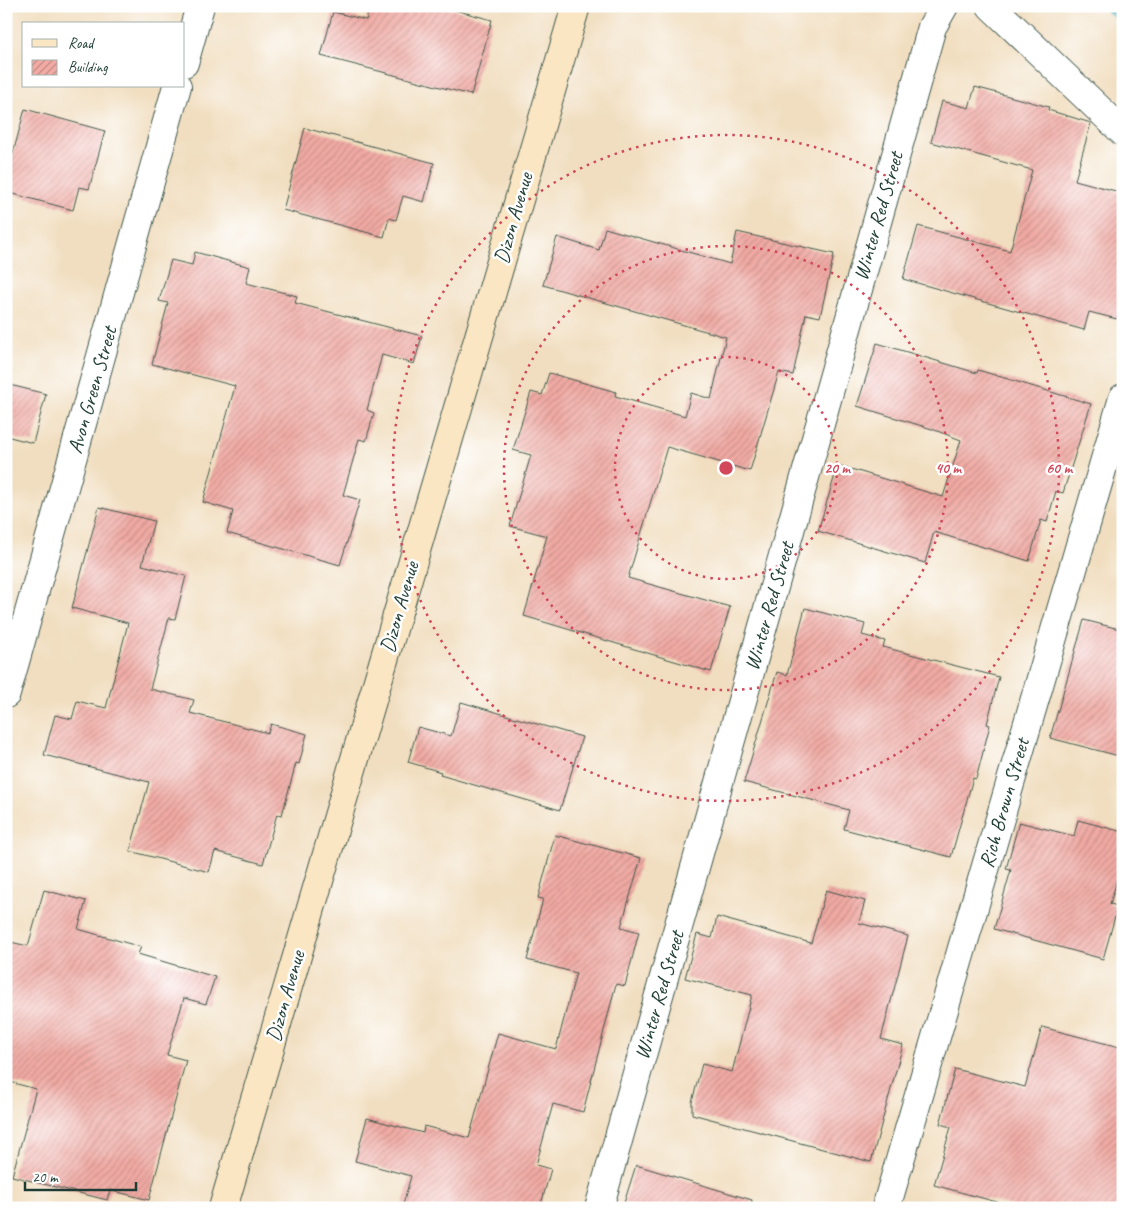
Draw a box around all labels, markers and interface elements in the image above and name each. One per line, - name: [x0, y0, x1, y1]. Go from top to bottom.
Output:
- legend: [22, 22, 185, 88]
- text: Road: [68, 34, 95, 53]
- text: Building: [68, 58, 108, 77]
- street label: Winter Red Street: [847, 147, 909, 283]
- street label: Dizon Avenue: [488, 169, 539, 266]
- street label: Avon Green Street: [62, 322, 123, 456]
- centre of rings: [717, 459, 735, 477]
- text: 20 m: [824, 459, 851, 478]
- text: 40 m: [935, 459, 962, 478]
- text: 60 m: [1046, 459, 1073, 478]
- street label: Winter Red Street: [738, 537, 800, 673]
- street label: Dizon Avenue: [374, 558, 425, 655]
- street label: Rich Brown Street: [973, 733, 1035, 871]
- street label: Winter Red Street: [628, 926, 690, 1062]
- street label: Dizon Avenue: [260, 947, 311, 1044]
- scale bar: [25, 1159, 136, 1191]
- text: 20 m: [32, 1168, 59, 1187]

